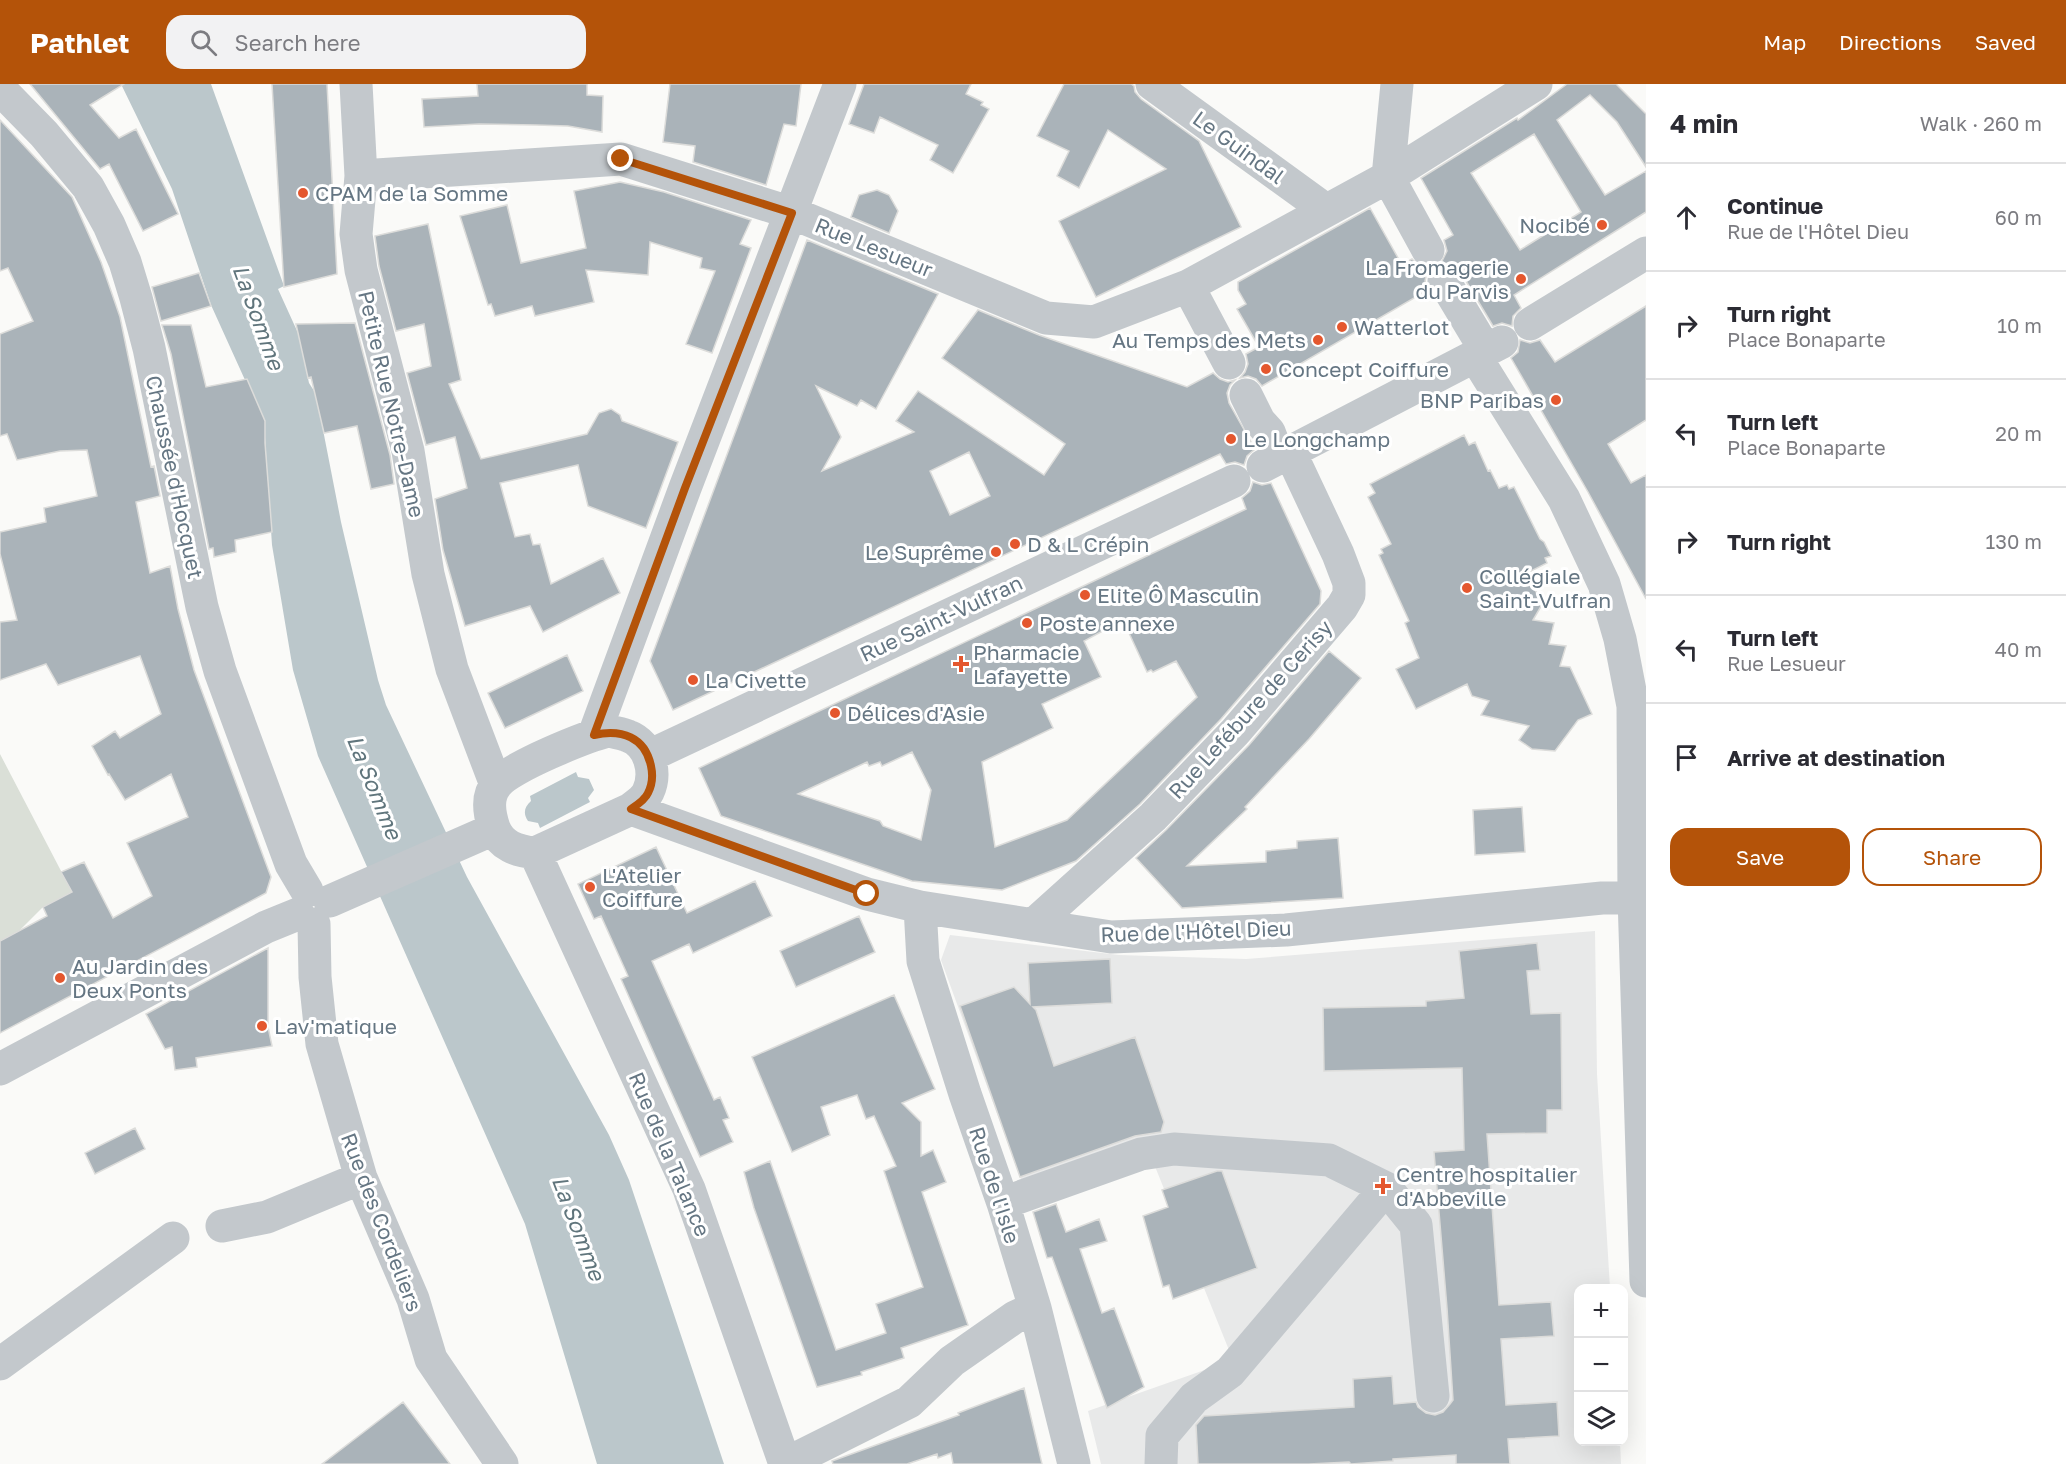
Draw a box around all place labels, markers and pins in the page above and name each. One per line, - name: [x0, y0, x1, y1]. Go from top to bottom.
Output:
- place label: CPAM de la Somme: [315, 180, 508, 206]
- marker: CPAM de la Somme: [296, 186, 310, 200]
- place label: Nocibé: [1519, 212, 1590, 238]
- marker: Nocibé: [1595, 218, 1609, 232]
- place label: La Fromagerie du Parvis: [1365, 254, 1509, 304]
- marker: La Fromagerie du Parvis: [1514, 272, 1528, 286]
- place label: Watterlot: [1354, 314, 1449, 340]
- marker: Watterlot: [1335, 320, 1349, 334]
- place label: Au Temps des Mets: [1112, 327, 1306, 353]
- marker: Au Temps des Mets: [1311, 333, 1325, 347]
- place label: Concept Coiffure: [1278, 356, 1449, 382]
- marker: Concept Coiffure: [1259, 362, 1273, 376]
- place label: BNP Paribas: [1420, 387, 1544, 413]
- marker: BNP Paribas: [1549, 393, 1563, 407]
- place label: Le Longchamp: [1243, 426, 1390, 452]
- marker: Le Longchamp: [1224, 432, 1238, 446]
- place label: D & L Crépin: [1027, 531, 1149, 557]
- marker: D & L Crépin: [1008, 537, 1022, 551]
- place label: Le Suprême: [865, 539, 984, 565]
- marker: Le Suprême: [989, 545, 1003, 559]
- place label: Collégiale Saint-Vulfran: [1479, 563, 1611, 613]
- marker: Collégiale Saint-Vulfran: [1460, 581, 1474, 595]
- place label: Elite Ô Masculin: [1097, 582, 1259, 608]
- marker: Elite Ô Masculin: [1078, 588, 1092, 602]
- place label: Poste annexe: [1039, 610, 1175, 636]
- marker: Poste annexe: [1020, 616, 1034, 630]
- place label: Pharmacie Lafayette: [973, 639, 1079, 689]
- marker: Pharmacie Lafayette: [954, 657, 968, 671]
- place label: La Civette: [705, 667, 807, 693]
- marker: La Civette: [686, 673, 700, 687]
- place label: Délices d'Asie: [847, 700, 985, 726]
- marker: Délices d'Asie: [828, 706, 842, 720]
- place label: L'Atelier Coiffure: [602, 862, 683, 912]
- marker: L'Atelier Coiffure: [583, 880, 597, 894]
- place label: Au Jardin des Deux Ponts: [72, 953, 208, 1003]
- marker: Au Jardin des Deux Ponts: [53, 971, 67, 985]
- place label: Lav'matique: [274, 1013, 397, 1039]
- marker: Lav'matique: [255, 1019, 269, 1033]
- place label: Centre hospitalier d'Abbeville: [1396, 1161, 1577, 1211]
- marker: Centre hospitalier d'Abbeville: [1374, 1177, 1392, 1195]

